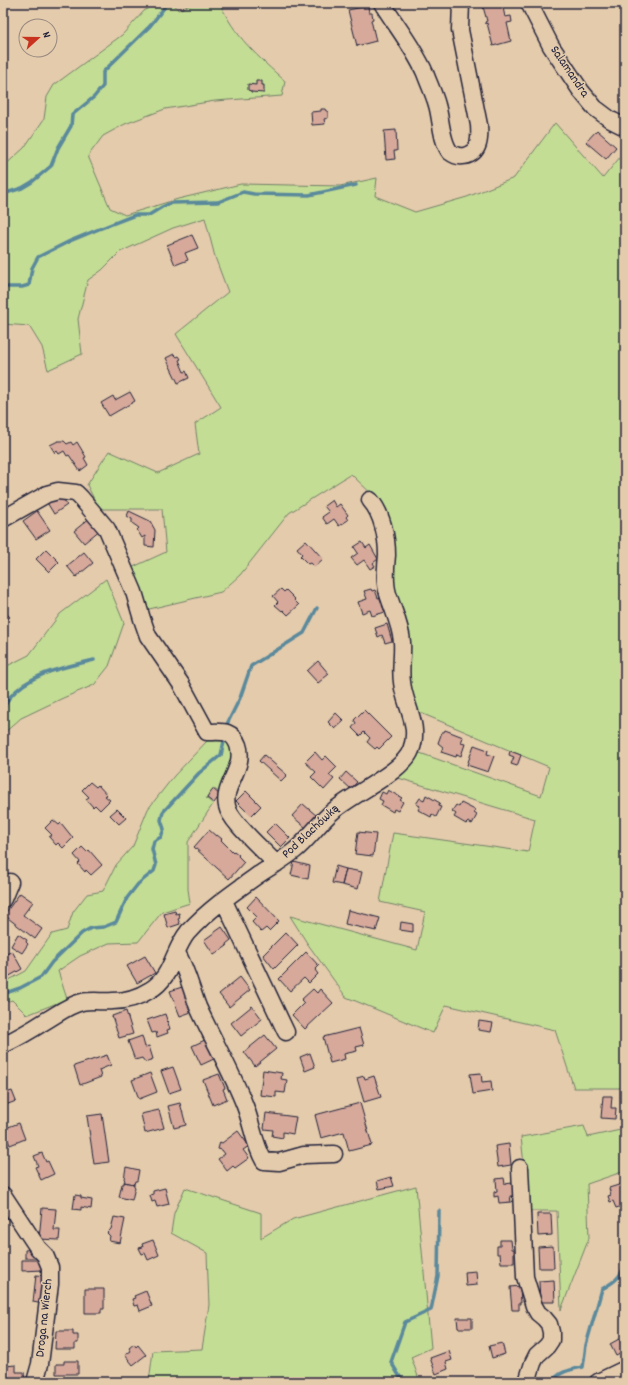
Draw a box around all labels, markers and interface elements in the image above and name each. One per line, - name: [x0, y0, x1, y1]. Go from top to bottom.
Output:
- north arrow: [18, 18, 58, 58]
- text: N: [37, 30, 54, 41]
- street label: Salamandra: [545, 42, 594, 103]
- street label: Pod Blachówką: [278, 800, 344, 864]
- street label: Droga na Wierch: [31, 1278, 59, 1358]

